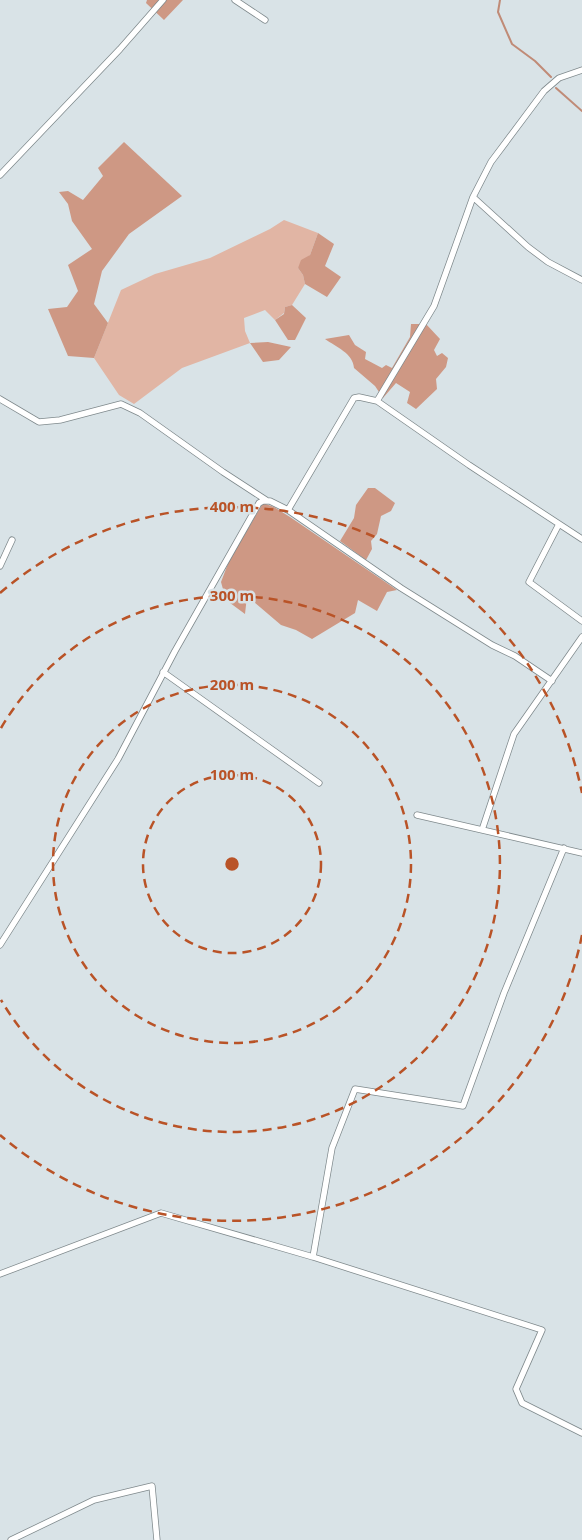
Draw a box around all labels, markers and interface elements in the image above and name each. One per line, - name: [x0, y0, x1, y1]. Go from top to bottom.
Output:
- text: 400 m: [210, 496, 254, 516]
- text: 300 m: [210, 585, 254, 605]
- text: 200 m: [210, 674, 254, 694]
- text: 100 m: [210, 764, 254, 784]
- centre of rings: [223, 855, 241, 873]

